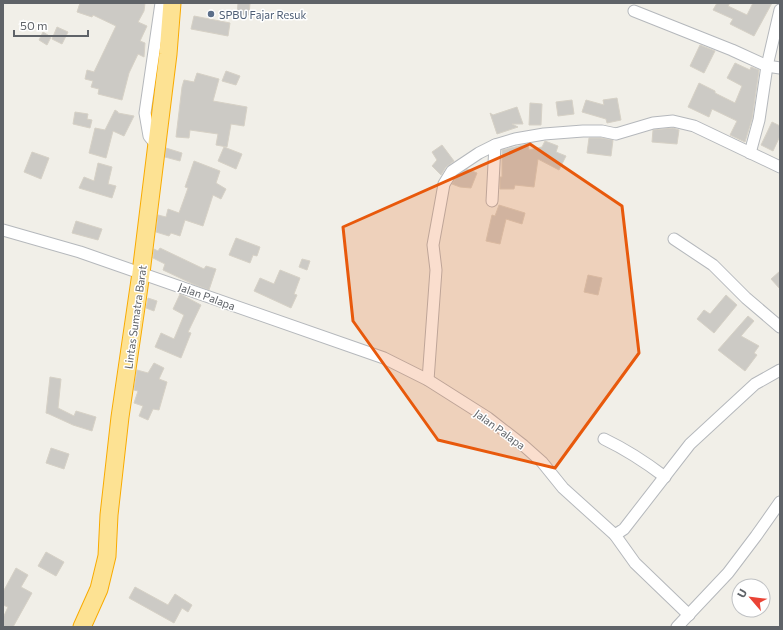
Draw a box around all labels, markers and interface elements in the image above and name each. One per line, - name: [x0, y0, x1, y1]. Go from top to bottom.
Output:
- place label: SPBU Fajar Resuk: [219, 8, 306, 21]
- marker: SPBU Fajar Resuk: [206, 9, 216, 19]
- scale bar: [14, 12, 88, 38]
- text: 50 m: [20, 18, 48, 32]
- street label: Lintas Sumatra Barat: [121, 264, 149, 370]
- street label: Jalan Palapa: [177, 280, 237, 313]
- street label: Jalan Palapa: [472, 406, 528, 453]
- north arrow: [731, 578, 771, 618]
- text: U: [734, 586, 749, 600]

